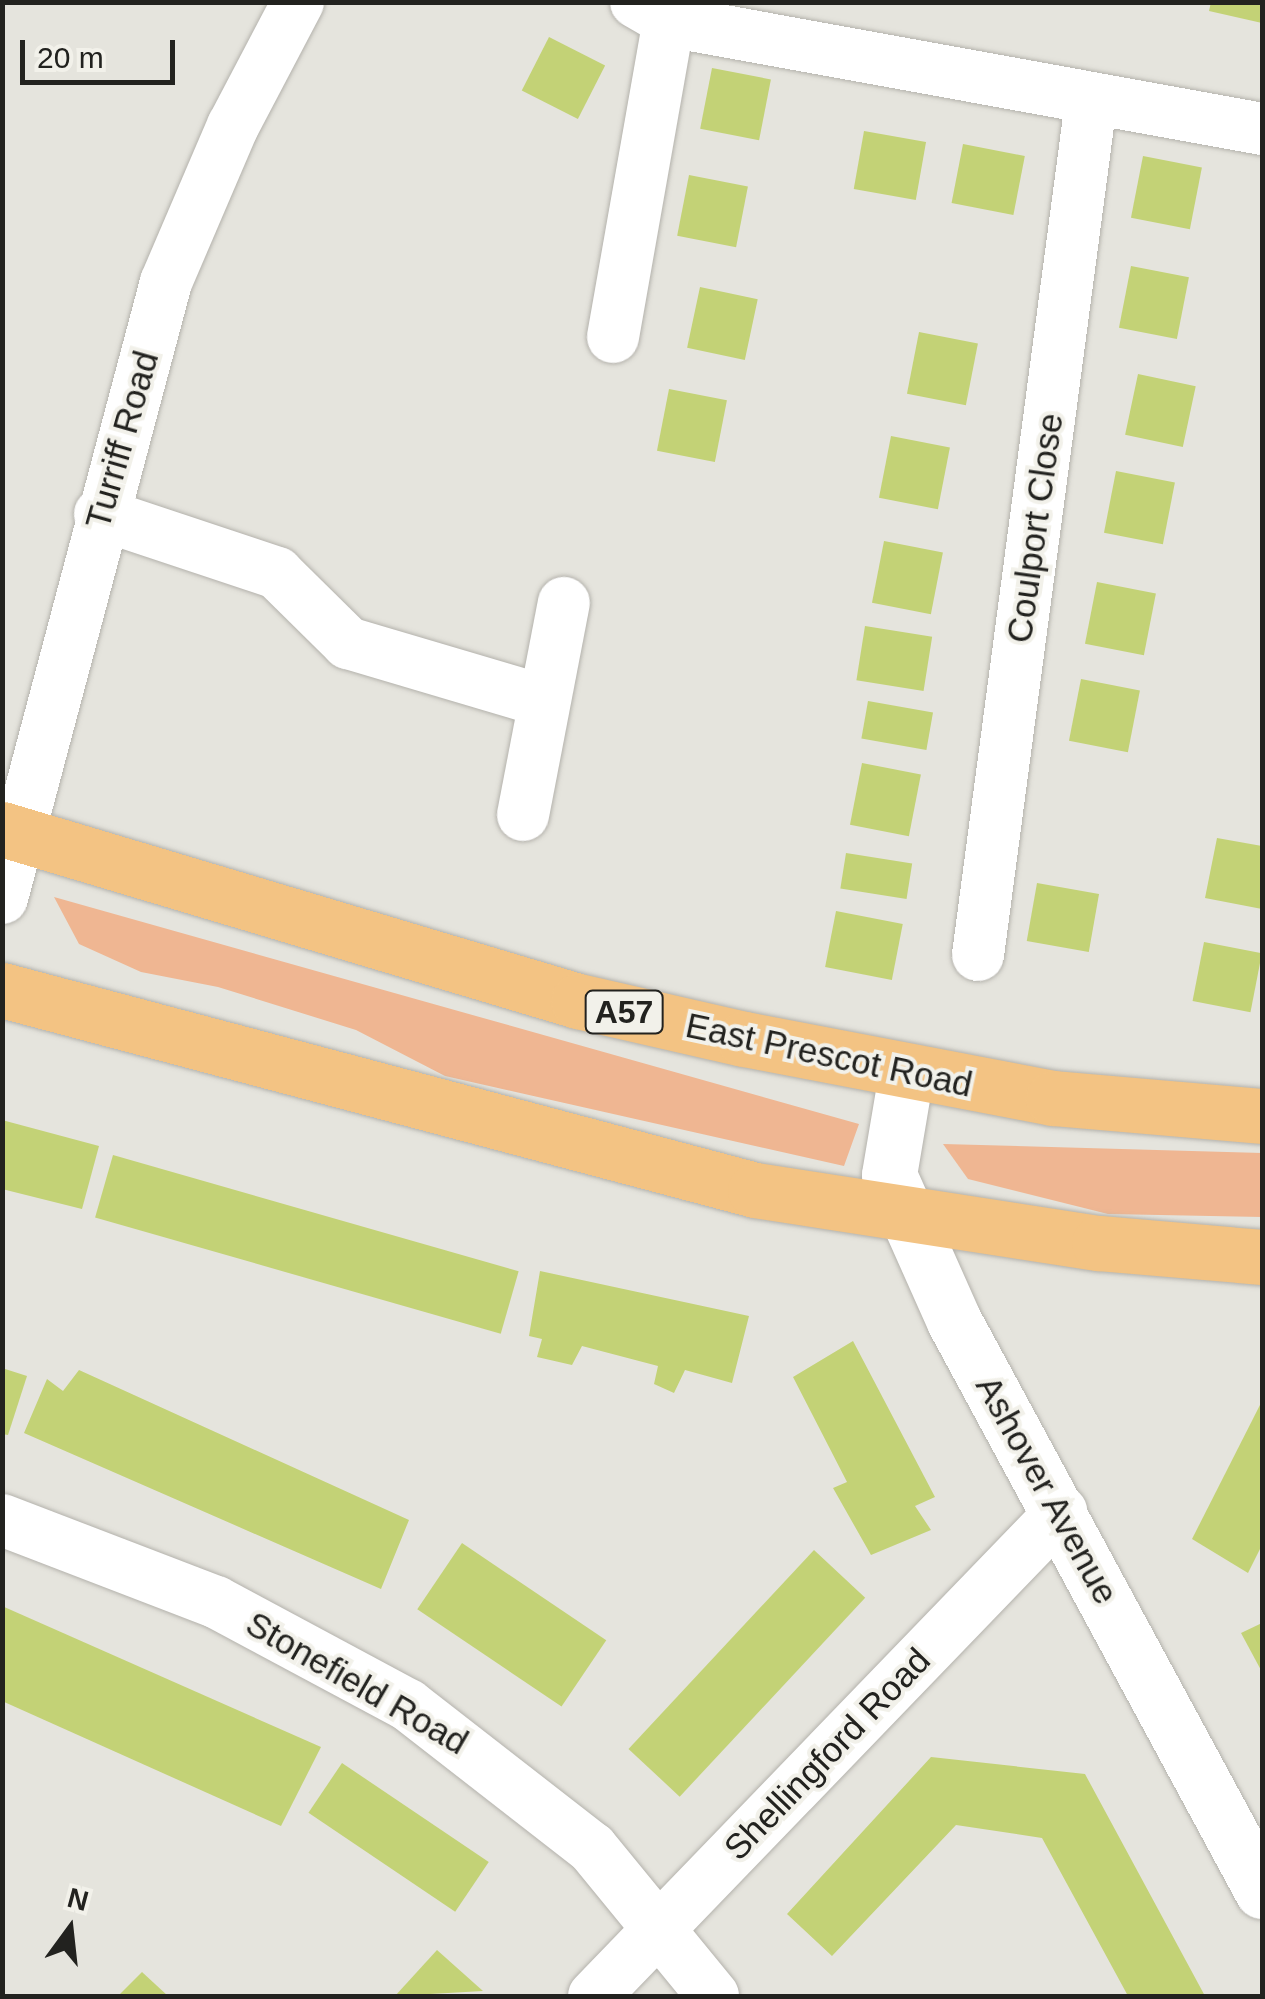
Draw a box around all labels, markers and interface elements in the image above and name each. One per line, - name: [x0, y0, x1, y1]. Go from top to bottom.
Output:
- scale bar: [25, 20, 180, 82]
- text: 20 m: [37, 41, 104, 74]
- street label: Turriff Road: [77, 346, 167, 534]
- street label: Coulport Close: [998, 410, 1072, 646]
- road number: A57: [584, 985, 664, 1039]
- street label: East Prescot Road: [682, 1004, 976, 1106]
- street label: Ashover Avenue: [967, 1368, 1127, 1612]
- street label: Stonefield Road: [239, 1603, 475, 1763]
- street label: Shellingford Road: [715, 1639, 939, 1869]
- north arrow: [20, 1879, 120, 1979]
- text: N: [64, 1882, 92, 1917]

